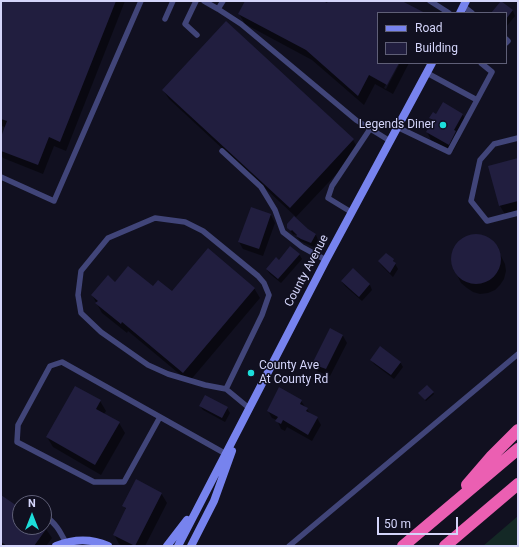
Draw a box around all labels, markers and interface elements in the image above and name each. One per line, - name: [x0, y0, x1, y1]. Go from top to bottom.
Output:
- legend: [377, 12, 507, 64]
- text: Road: [415, 21, 443, 35]
- text: Building: [415, 41, 458, 55]
- place label: Legends Diner: [359, 118, 435, 132]
- marker: Legends Diner: [438, 120, 448, 130]
- street label: County Avenue: [282, 232, 332, 310]
- place label: County Ave At County Rd: [259, 359, 328, 387]
- marker: County Ave At County Rd: [246, 368, 256, 378]
- north arrow: [12, 495, 52, 535]
- text: N: [28, 497, 36, 510]
- scale bar: [379, 509, 460, 535]
- text: 50 m: [384, 517, 411, 531]

